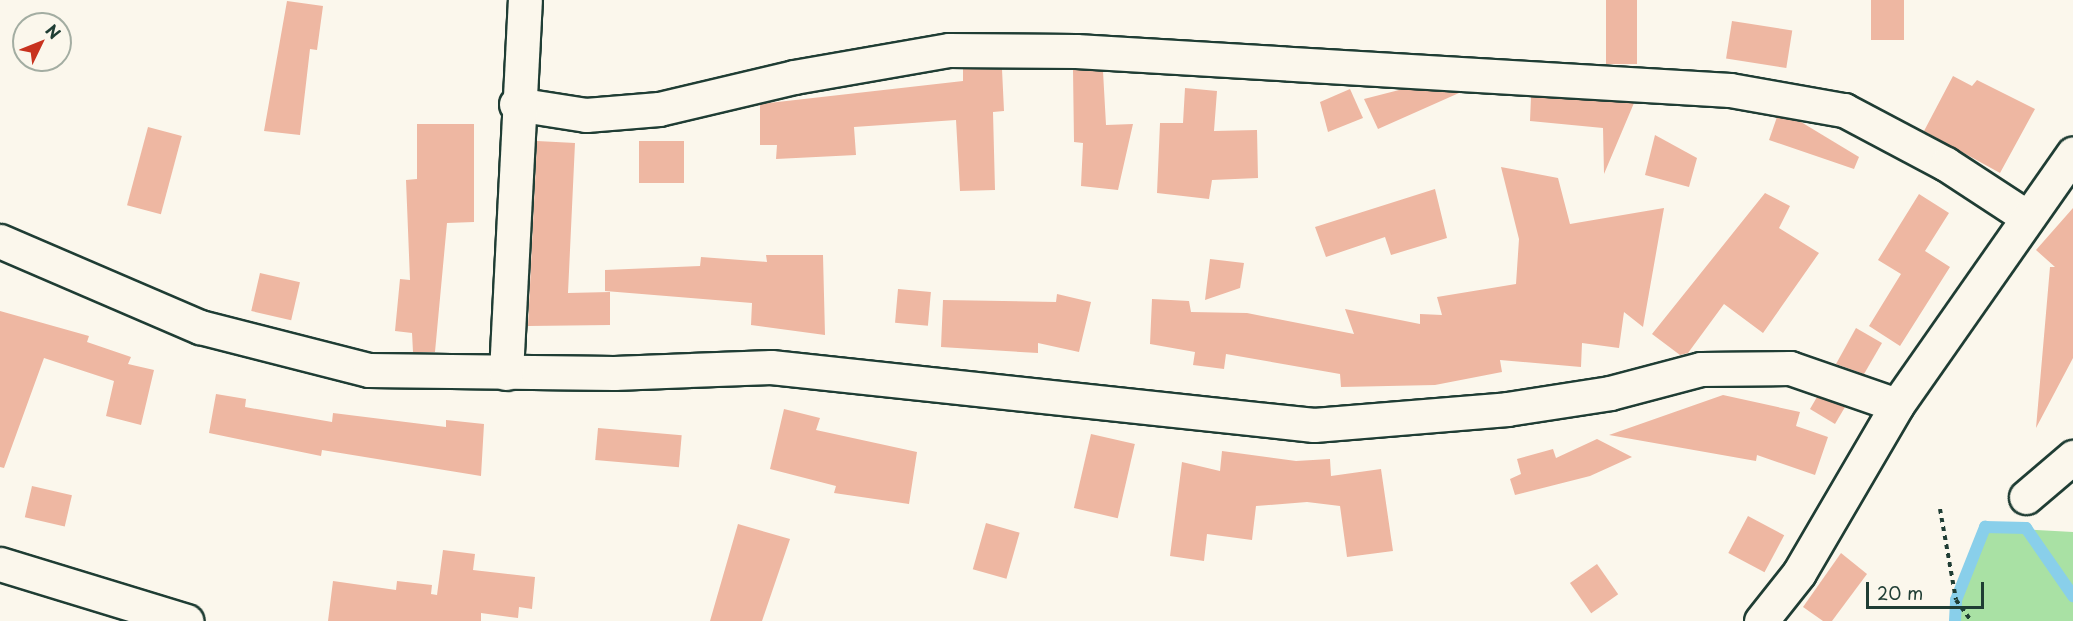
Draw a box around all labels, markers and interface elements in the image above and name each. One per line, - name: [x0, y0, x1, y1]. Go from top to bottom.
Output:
- north arrow: [12, 12, 72, 72]
- text: N: [41, 18, 67, 44]
- scale bar: [1869, 570, 1988, 608]
- text: 20 m: [1877, 579, 1923, 606]

